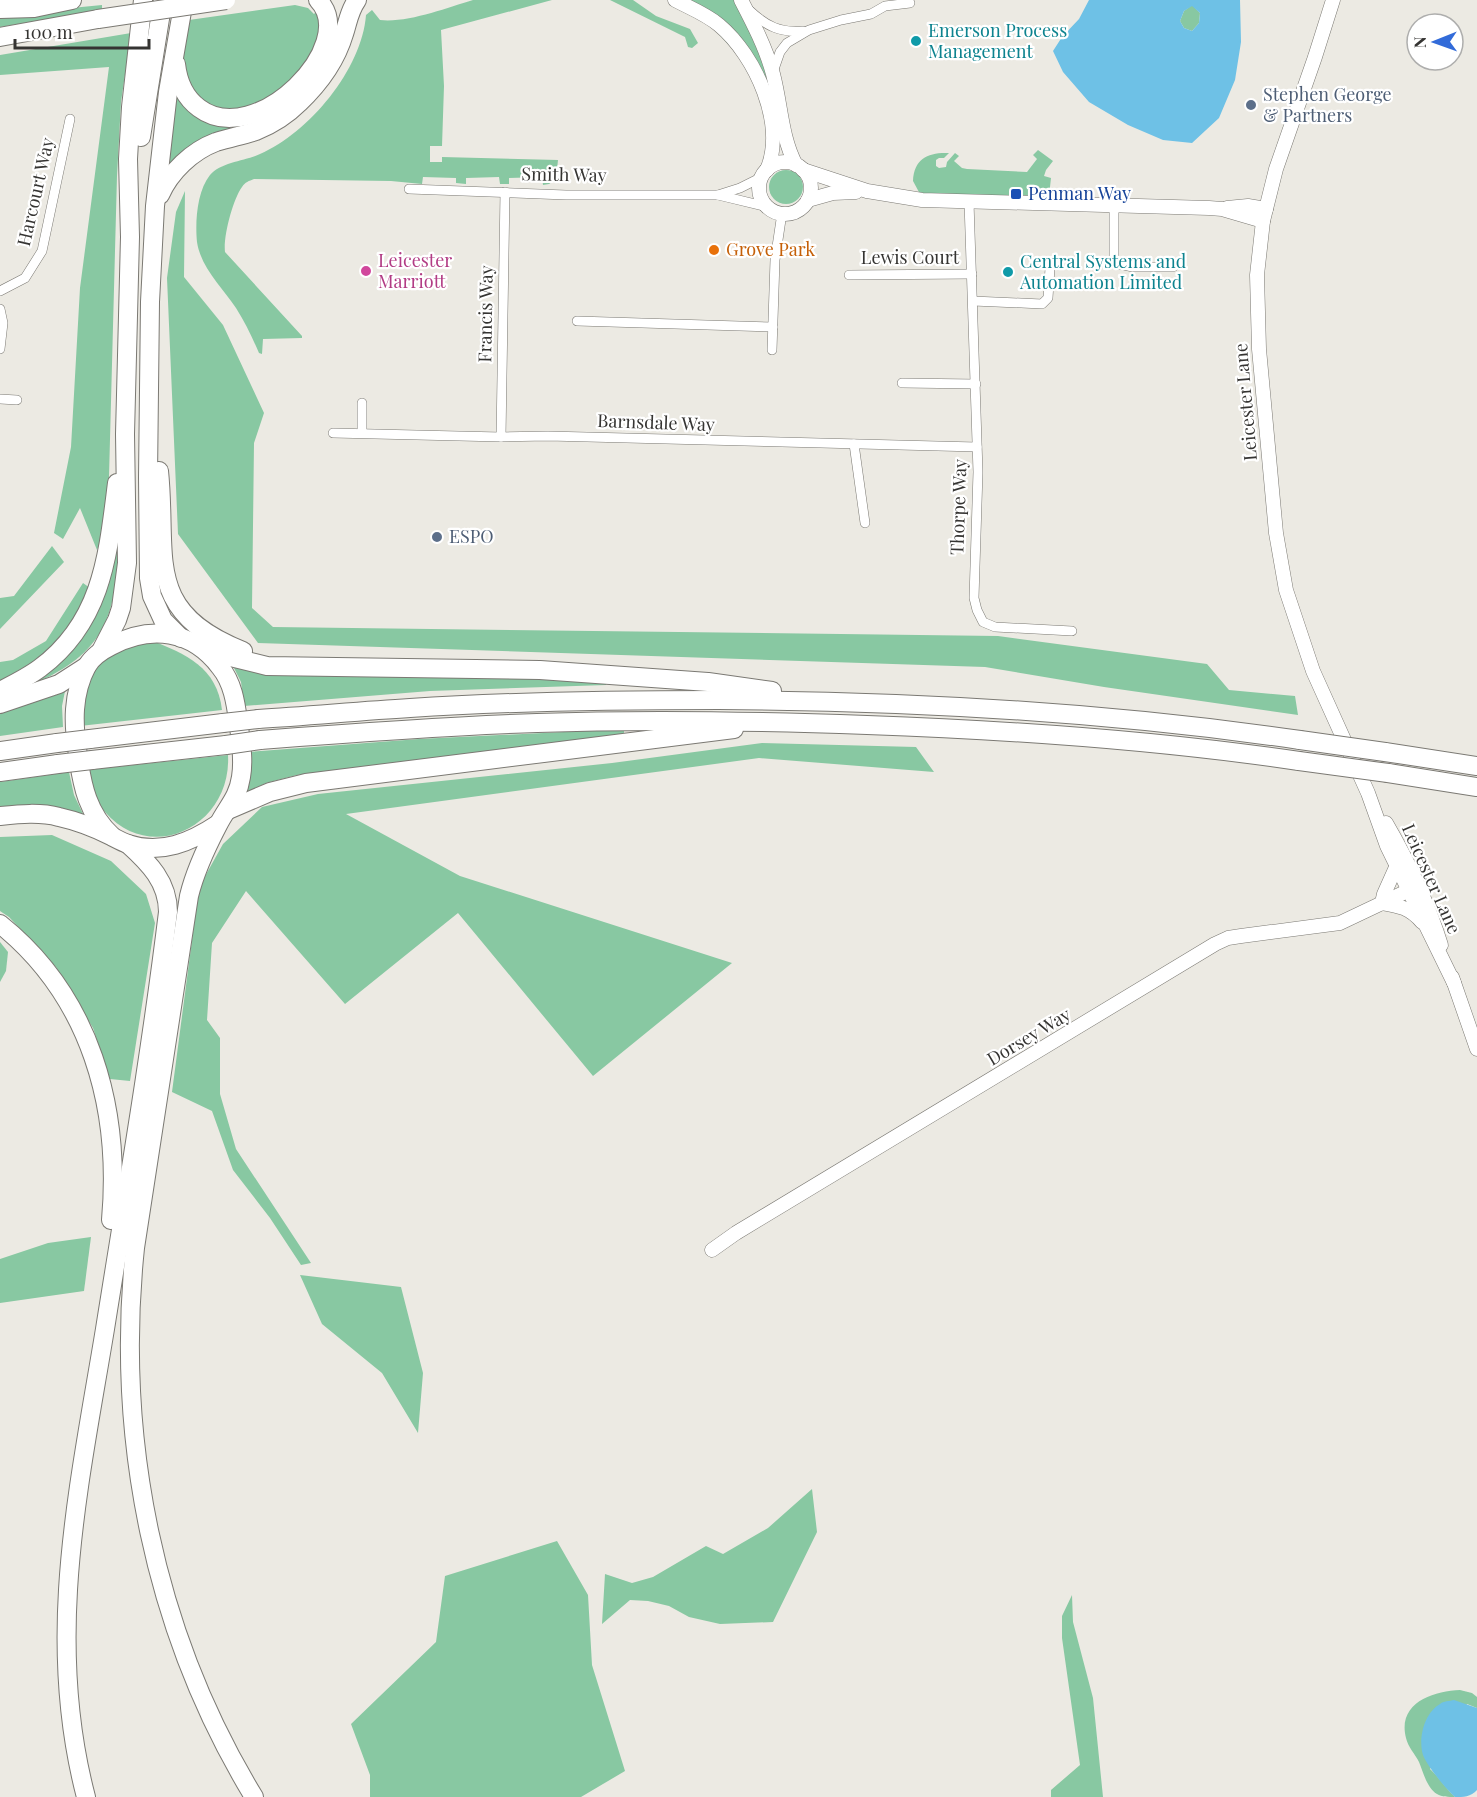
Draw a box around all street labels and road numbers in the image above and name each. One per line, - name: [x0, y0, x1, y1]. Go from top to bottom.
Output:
- street label: Harcourt Way: [11, 135, 59, 248]
- street label: Smith Way: [521, 161, 607, 187]
- street label: Lewis Court: [861, 245, 960, 269]
- street label: Francis Way: [472, 265, 498, 363]
- street label: Leicester Lane: [1228, 342, 1262, 462]
- street label: Barnsdale Way: [597, 408, 715, 436]
- street label: Thorpe Way: [944, 458, 972, 556]
- street label: Leicester Lane: [1397, 820, 1467, 937]
- street label: Dorsey Way: [982, 1002, 1075, 1071]

